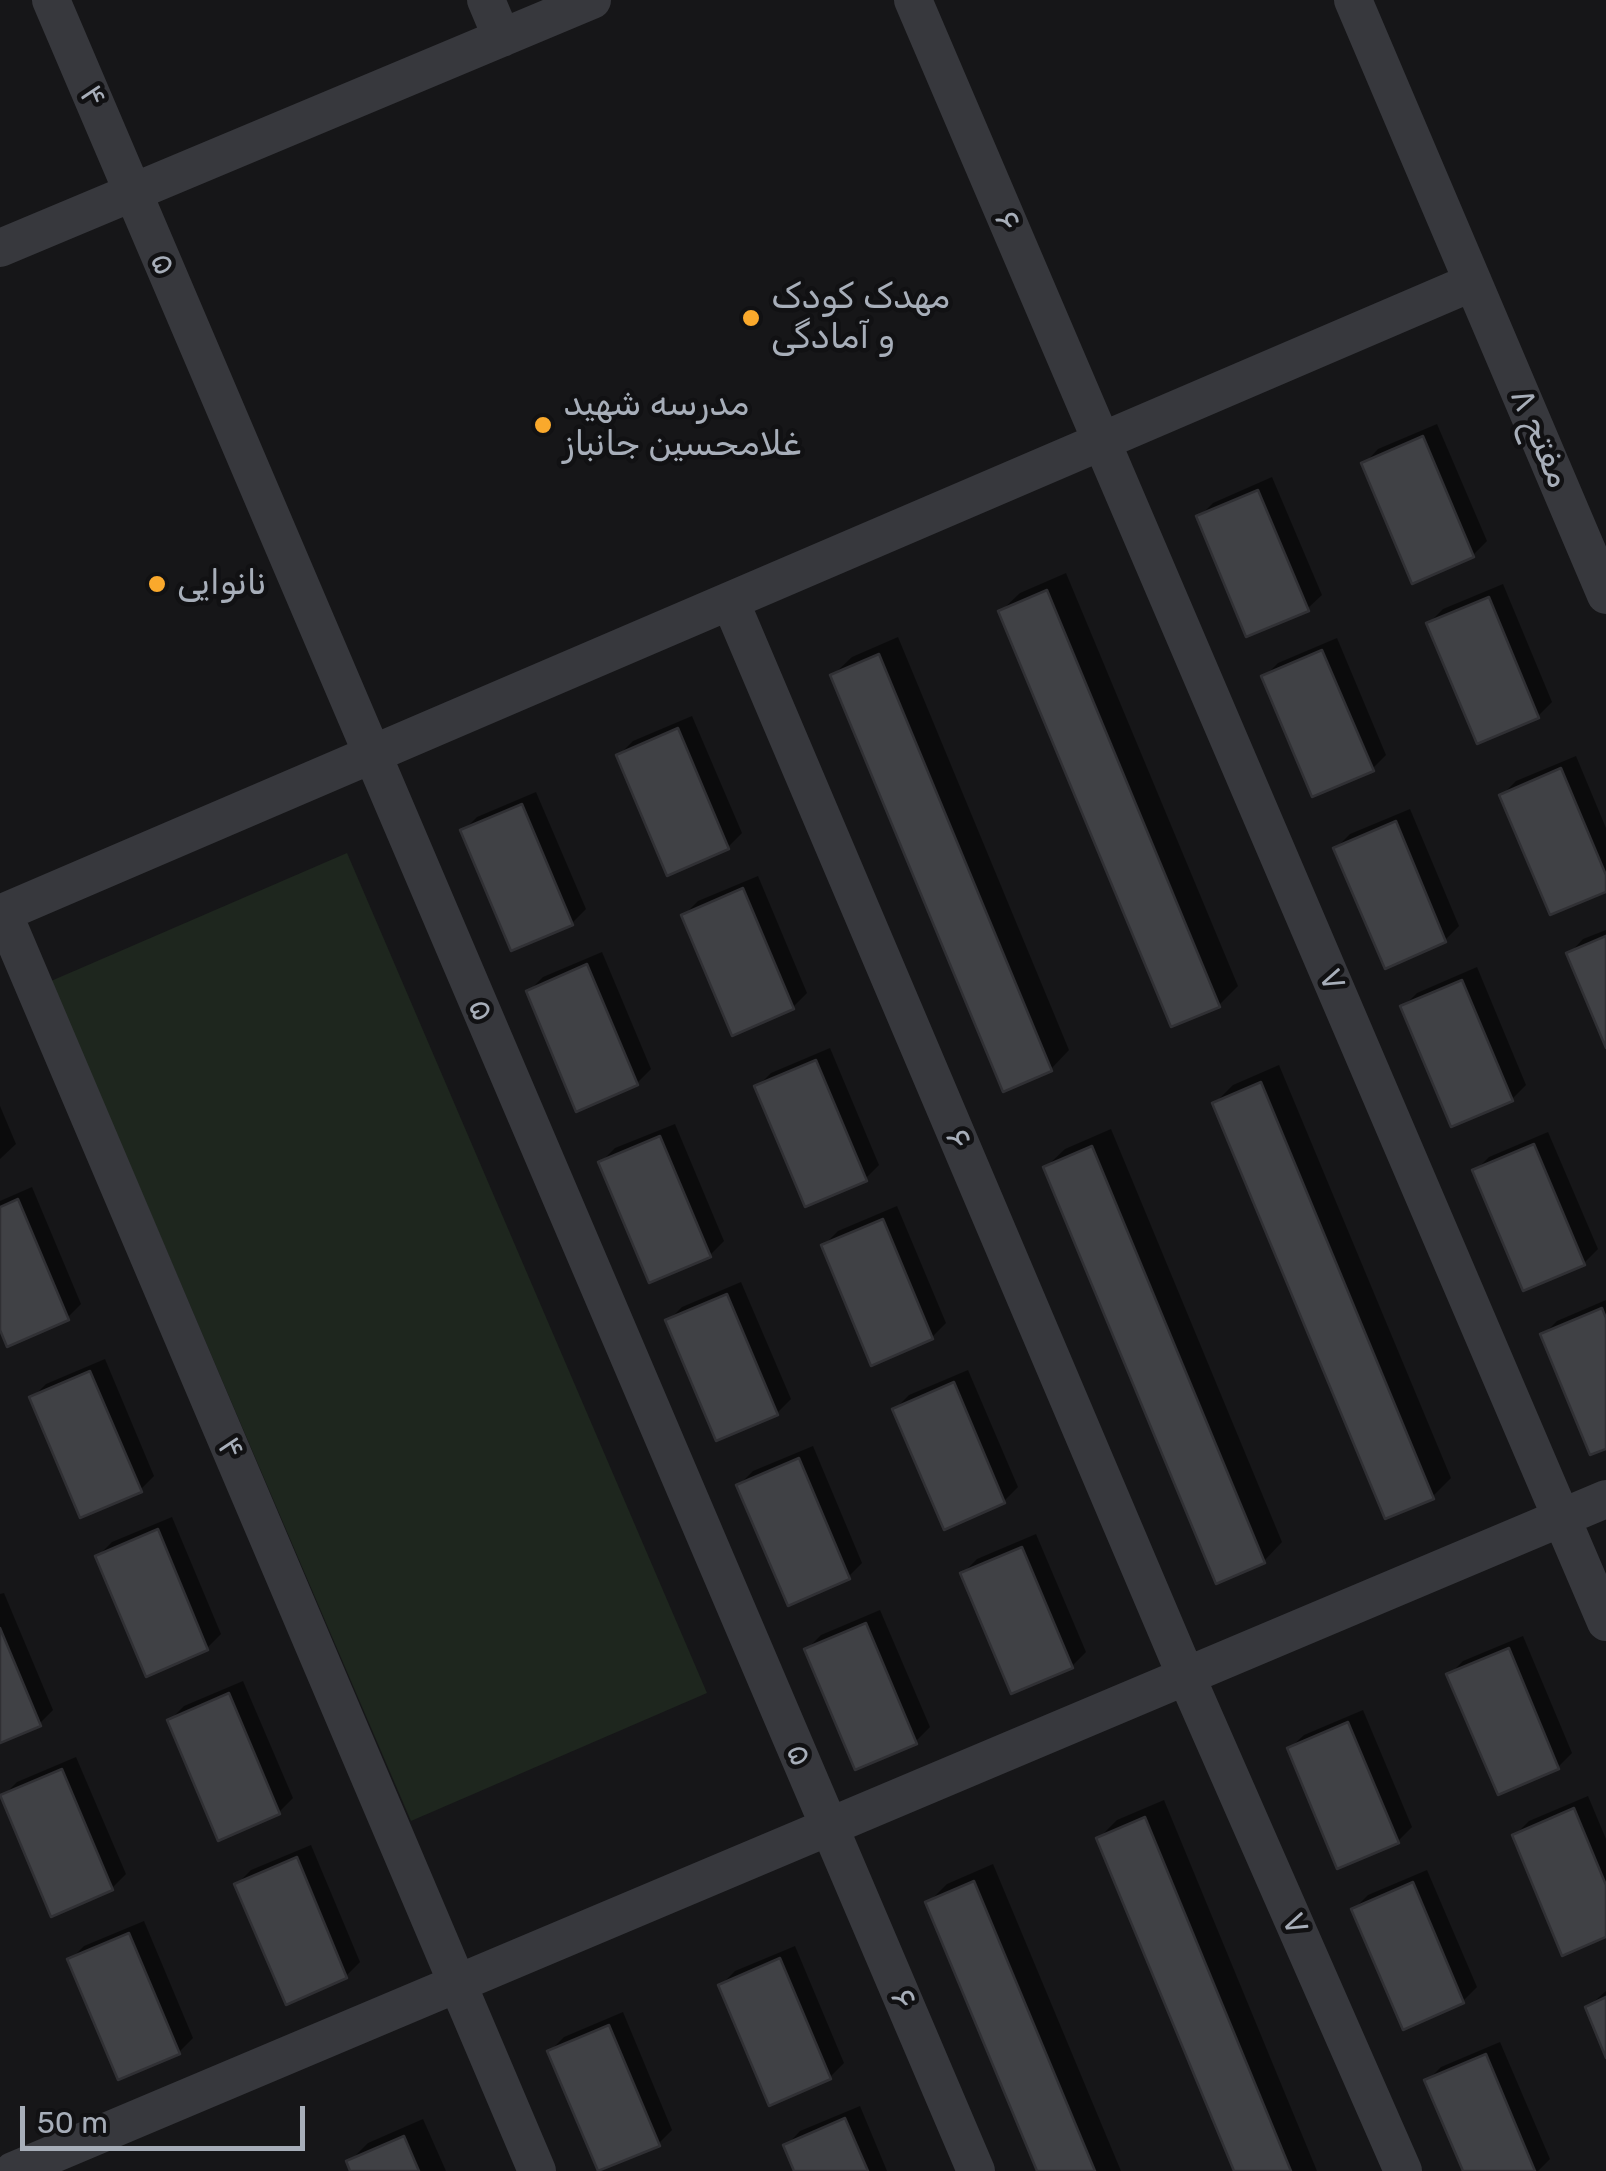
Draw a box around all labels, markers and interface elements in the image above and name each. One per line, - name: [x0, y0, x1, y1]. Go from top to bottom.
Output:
- street label: ۴: [69, 79, 115, 113]
- street label: ۶: [984, 204, 1030, 238]
- street label: ۵: [139, 246, 187, 282]
- place label: مهدک کودک و آمادگی: [771, 277, 950, 359]
- marker: مهدک کودک و آمادگی: [740, 307, 762, 329]
- street label: ۸ مفتح: [1500, 382, 1580, 494]
- place label: مدرسه شهید غلامحسین جانباز: [563, 384, 801, 466]
- marker: مدرسه شهید غلامحسین جانباز: [532, 414, 554, 436]
- place label: نانوایی: [177, 563, 266, 605]
- marker: نانوایی: [146, 573, 168, 595]
- street label: ۷: [1308, 962, 1356, 998]
- street label: ۵: [457, 992, 505, 1028]
- street label: ۶: [935, 1122, 981, 1156]
- street label: ۴: [207, 1431, 253, 1465]
- street label: ۵: [775, 1737, 823, 1773]
- street label: ۷: [1271, 1905, 1319, 1943]
- street label: ۶: [880, 1982, 926, 2016]
- scale bar: [25, 2086, 310, 2148]
- text: 50 m: [37, 2105, 108, 2141]

